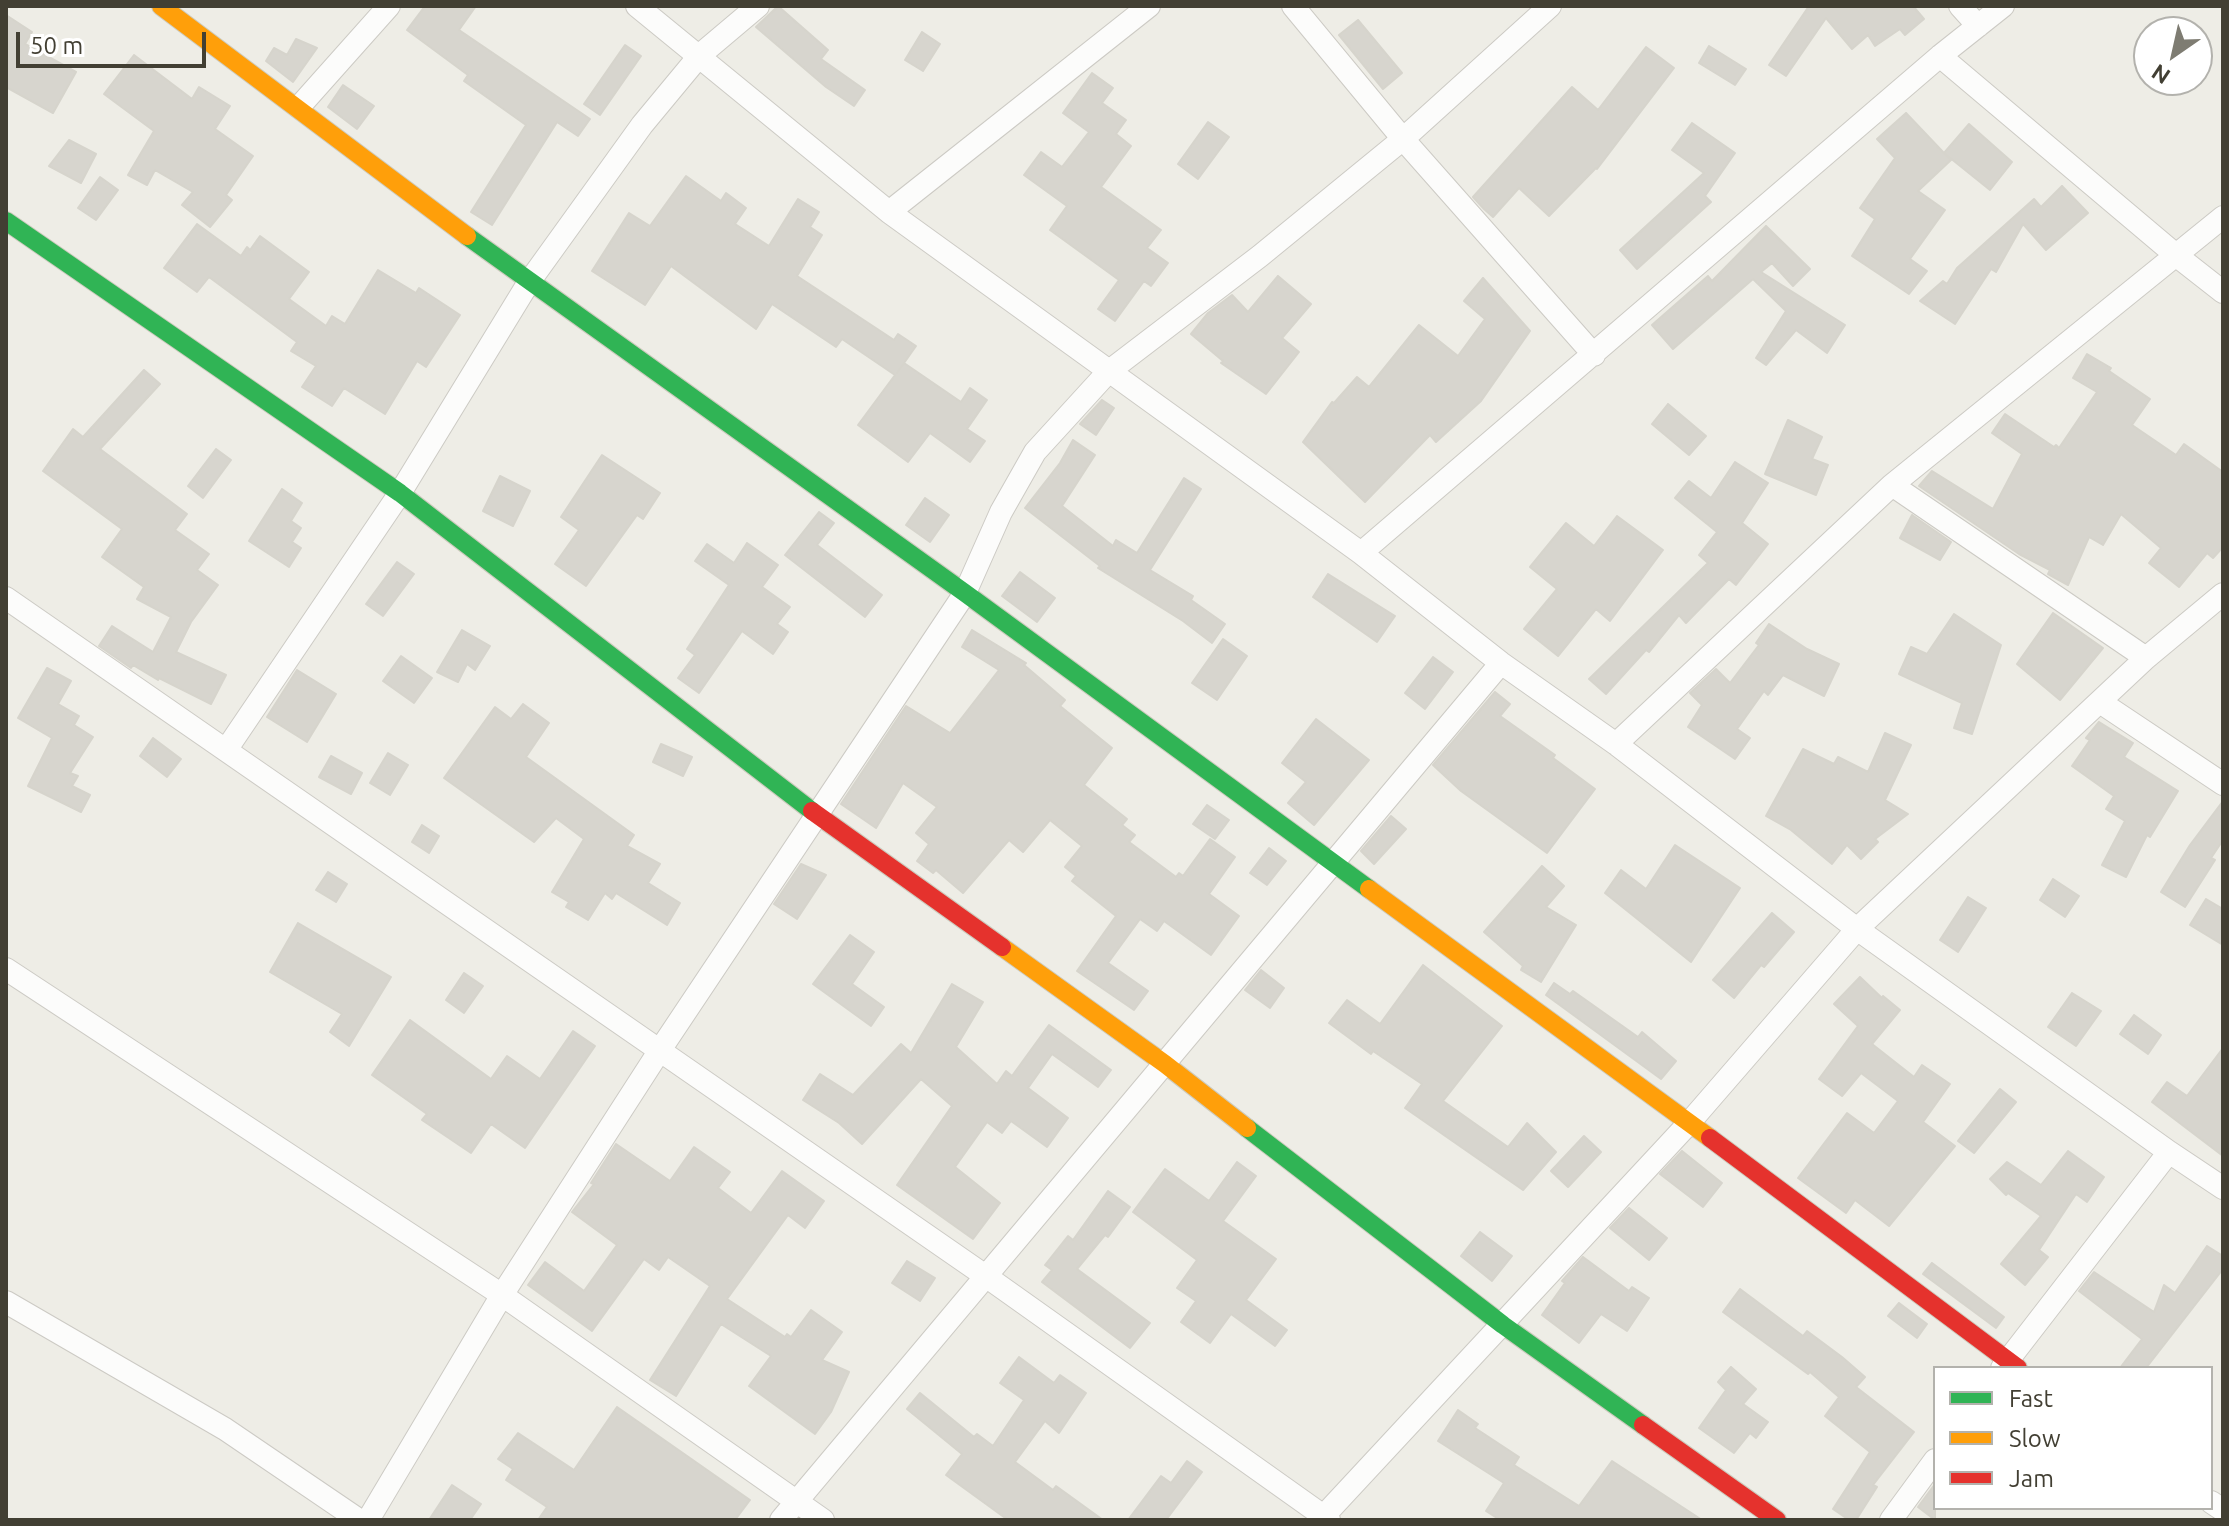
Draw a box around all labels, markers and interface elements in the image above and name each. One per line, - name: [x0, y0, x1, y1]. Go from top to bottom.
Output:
- scale bar: [20, 16, 210, 66]
- north arrow: [2133, 16, 2213, 96]
- text: 50 m: [30, 32, 83, 59]
- text: N: [2147, 60, 2174, 90]
- legend: [1933, 1366, 2213, 1510]
- text: Fast: [2009, 1385, 2053, 1412]
- text: Slow: [2009, 1425, 2061, 1452]
- text: Jam: [2009, 1465, 2054, 1492]

